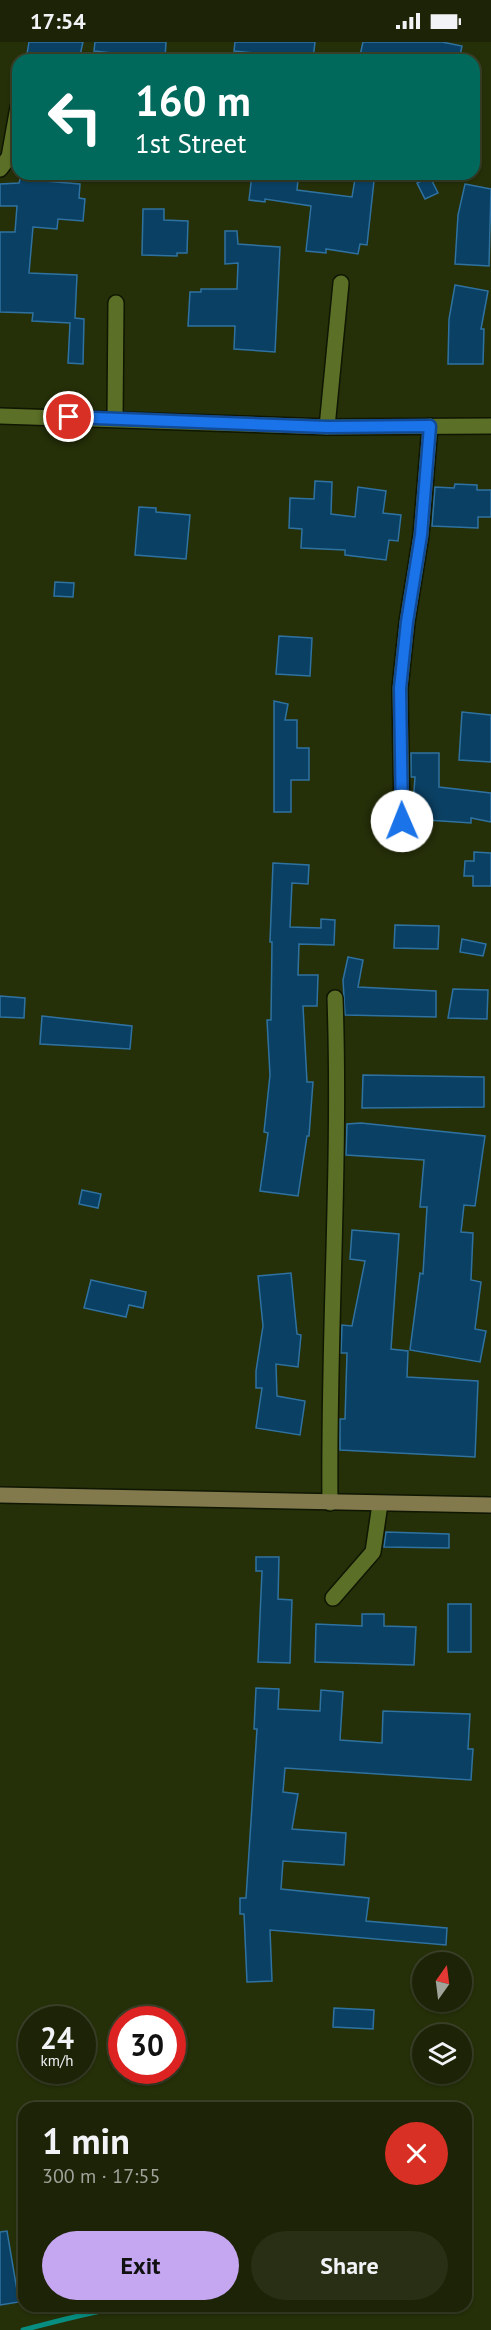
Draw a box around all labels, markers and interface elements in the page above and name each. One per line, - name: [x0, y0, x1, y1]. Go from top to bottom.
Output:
- text: 17:54: [30, 7, 86, 35]
- text: 160 m: [135, 73, 251, 128]
- icon: left: [36, 78, 114, 156]
- text: 1st Street: [135, 126, 246, 160]
- pin: [43, 391, 94, 442]
- icon: arrive: [52, 400, 85, 433]
- position arrow: [370, 789, 434, 853]
- north arrow: [412, 1952, 472, 2012]
- map controls: [412, 1952, 472, 2084]
- speed limit sign: 30: [108, 2006, 186, 2084]
- text: 24: [40, 2018, 74, 2057]
- button: layers: [412, 2024, 472, 2084]
- text: km/h: [41, 2051, 73, 2070]
- text: 1 min: [42, 2117, 130, 2164]
- button: close: [385, 2122, 448, 2185]
- text: 300 m · 17:55: [42, 2163, 160, 2189]
- button: Exit: [42, 2231, 239, 2300]
- button: Share: [251, 2231, 448, 2300]

